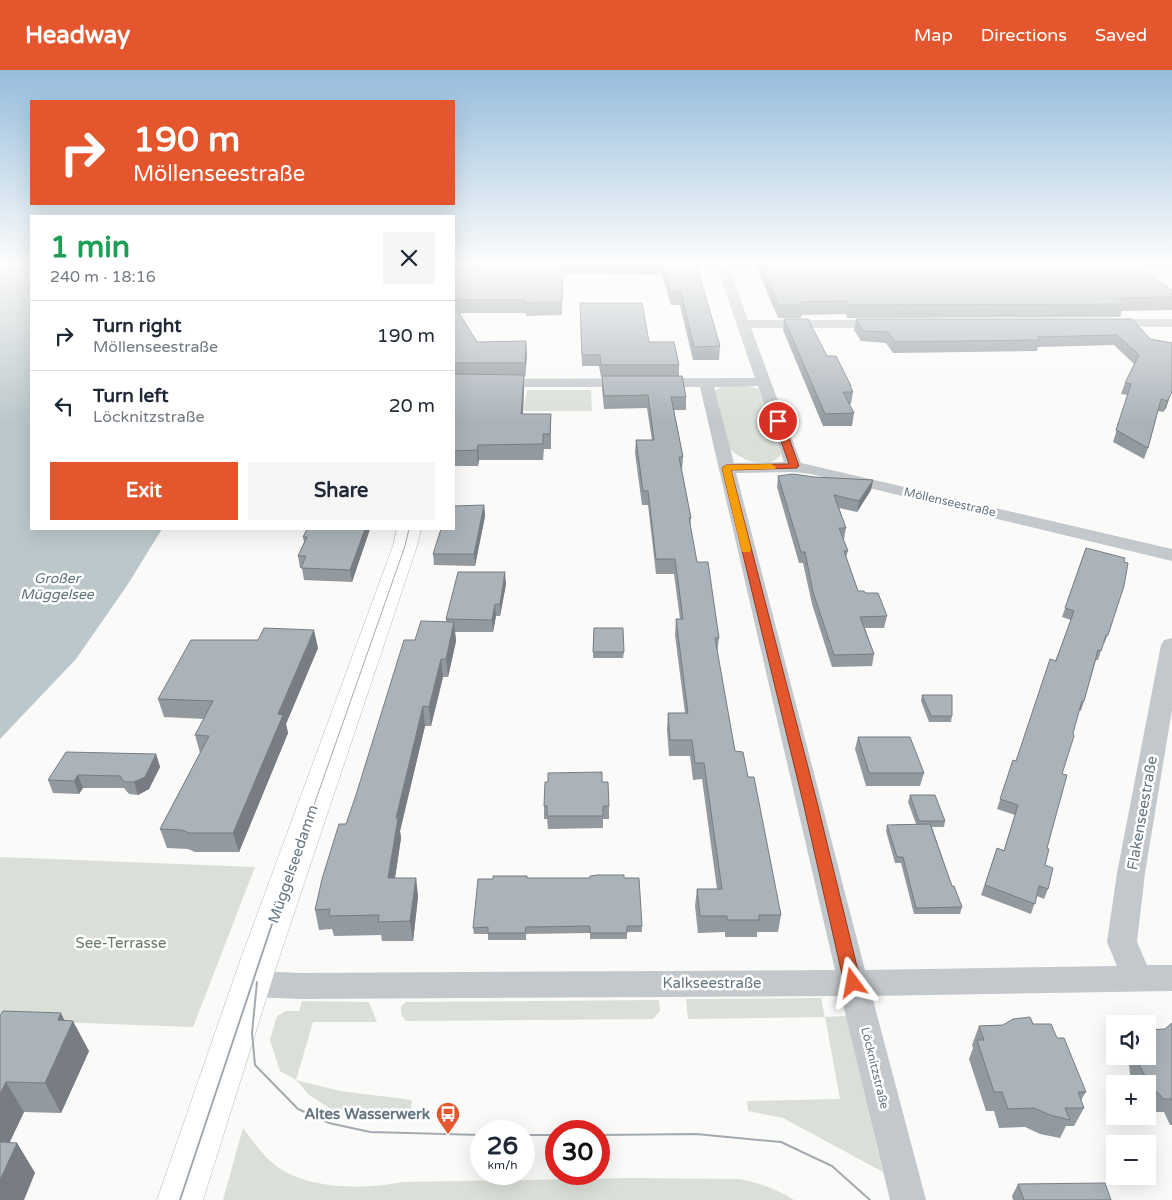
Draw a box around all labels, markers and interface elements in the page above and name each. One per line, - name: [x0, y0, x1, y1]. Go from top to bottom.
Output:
- text: Headway: [25, 21, 130, 50]
- text: Map: [914, 24, 953, 46]
- text: Directions: [981, 24, 1067, 46]
- text: Saved: [1095, 24, 1147, 46]
- text: 190 m: [133, 119, 240, 161]
- icon: right: [50, 120, 115, 185]
- text: Möllenseestraße: [133, 161, 305, 187]
- text: 1 min: [50, 229, 130, 266]
- button: close: [383, 232, 435, 284]
- text: 240 m · 18:16: [50, 267, 156, 287]
- text: Turn right: [93, 315, 181, 337]
- icon: right: [50, 322, 78, 350]
- text: 190 m: [377, 325, 435, 347]
- text: Möllenseestraße: [93, 337, 218, 357]
- text: Turn left: [93, 385, 169, 407]
- icon: left: [50, 392, 78, 420]
- text: 20 m: [389, 395, 435, 417]
- pin: [757, 400, 799, 442]
- text: Löcknitzstraße: [93, 407, 205, 427]
- icon: arrive: [764, 407, 792, 435]
- button: Exit: [50, 462, 238, 520]
- button: Share: [248, 462, 435, 520]
- street label: Möllenseestraße: [903, 485, 998, 519]
- water label: Großer Müggelsee: [20, 570, 95, 603]
- street label: Flakenseestraße: [1123, 754, 1161, 872]
- street label: Müggelseedamm: [264, 802, 322, 926]
- park label: See-Terrasse: [76, 934, 166, 952]
- position arrow: [826, 956, 878, 1008]
- street label: Kalkseestraße: [662, 974, 762, 992]
- map controls: [1106, 1015, 1156, 1185]
- button: sound: [1106, 1015, 1156, 1065]
- street label: Löcknitzstraße: [858, 1026, 892, 1111]
- button: +: [1106, 1075, 1156, 1125]
- bus stop icon: Altes Wasserwerk: [435, 1101, 461, 1135]
- place label: Altes Wasserwerk: [304, 1105, 430, 1123]
- speed limit sign: 30: [545, 1120, 610, 1185]
- text: 26: [487, 1131, 518, 1161]
- button: −: [1106, 1135, 1156, 1185]
- text: km/h: [487, 1158, 518, 1172]

